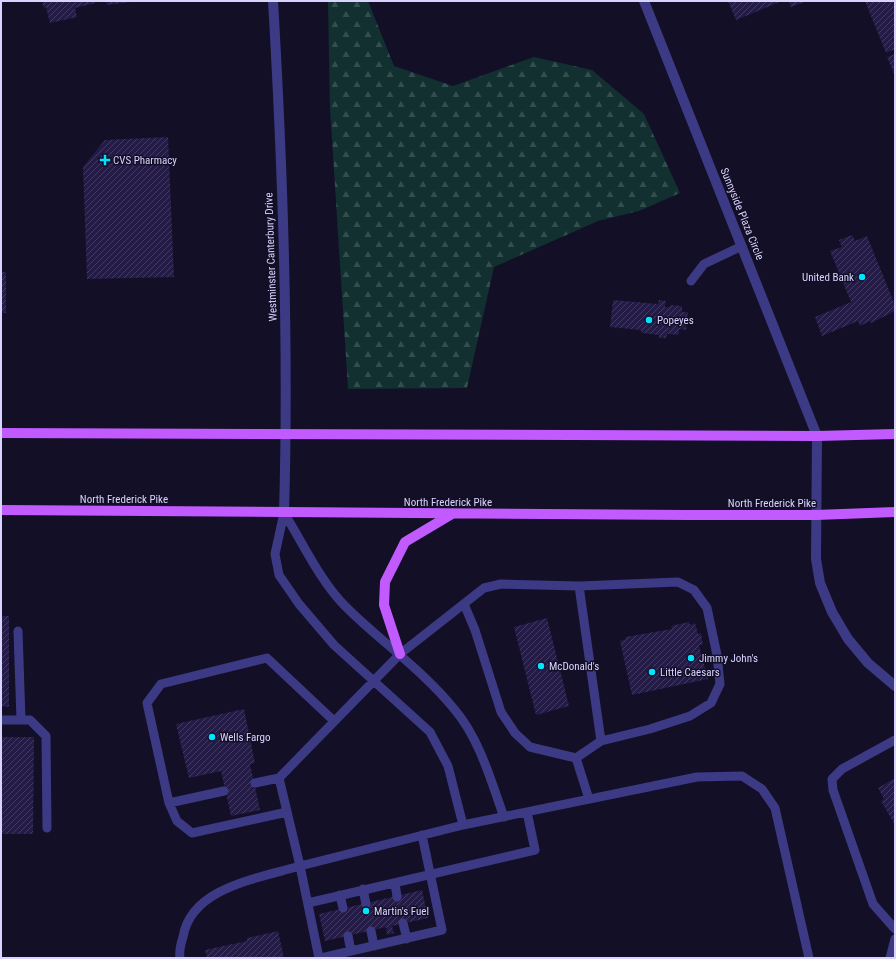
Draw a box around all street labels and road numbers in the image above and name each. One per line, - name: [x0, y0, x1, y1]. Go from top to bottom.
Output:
- street label: Sunnyside Plaza Circle: [718, 166, 766, 262]
- street label: Westminster Canterbury Drive: [262, 192, 280, 322]
- street label: North Frederick Pike: [80, 493, 168, 506]
- street label: North Frederick Pike: [404, 496, 492, 509]
- street label: North Frederick Pike: [728, 497, 816, 510]

